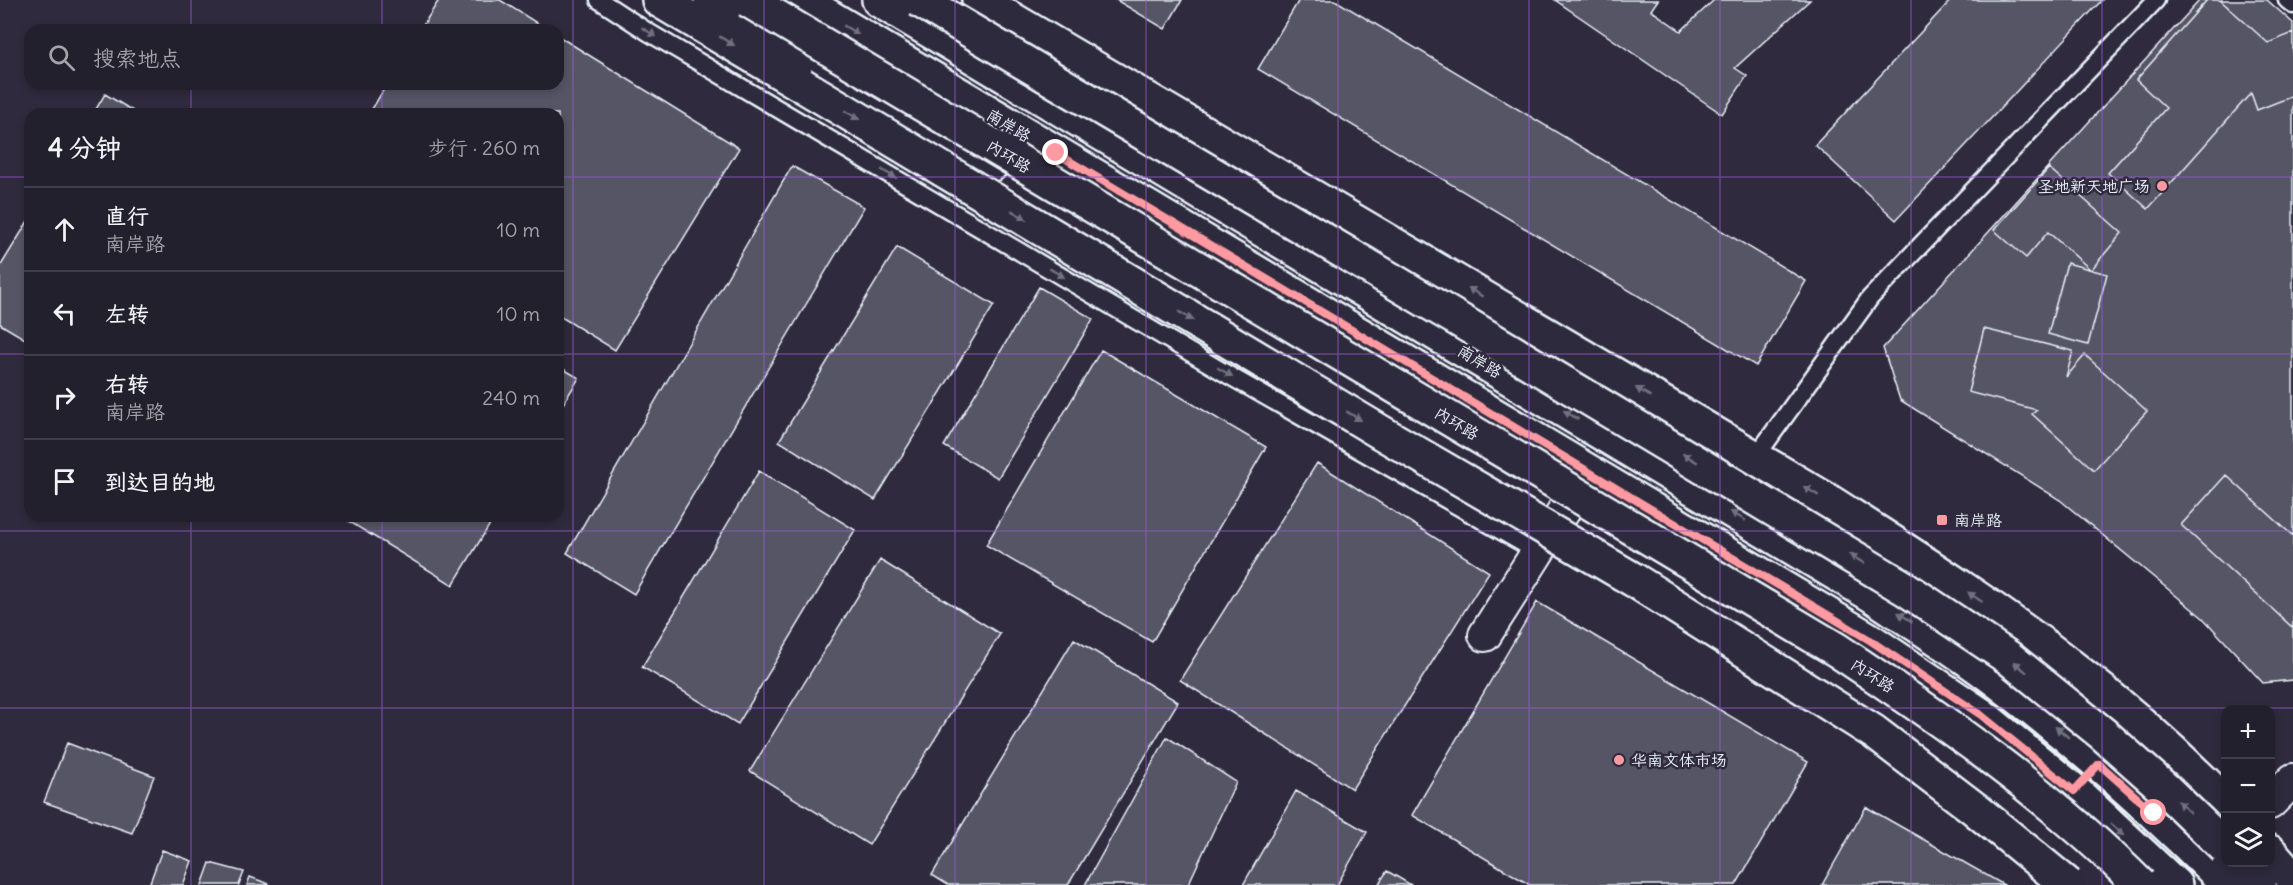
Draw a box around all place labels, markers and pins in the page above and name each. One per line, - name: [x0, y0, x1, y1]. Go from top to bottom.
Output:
- place label: 圣地新天地广场: [2038, 176, 2150, 196]
- marker: 圣地新天地广场: [2155, 179, 2169, 193]
- place label: 南岸路: [1954, 510, 2002, 530]
- marker: 南岸路: [1935, 513, 1949, 527]
- place label: 华南文体市场: [1631, 750, 1727, 770]
- marker: 华南文体市场: [1612, 753, 1626, 767]

